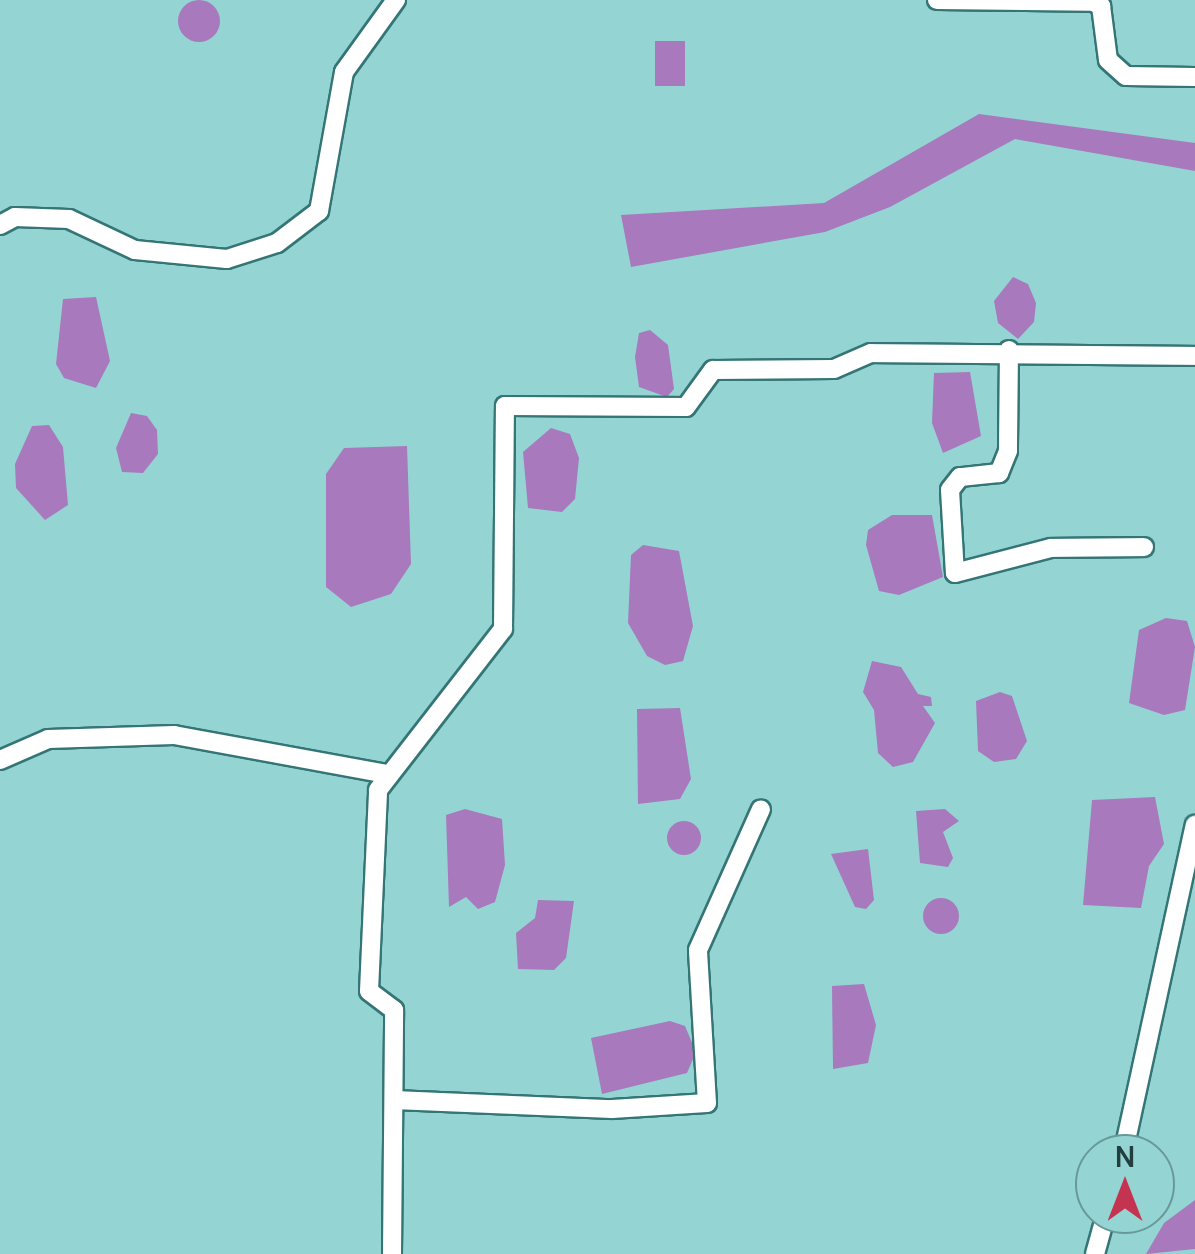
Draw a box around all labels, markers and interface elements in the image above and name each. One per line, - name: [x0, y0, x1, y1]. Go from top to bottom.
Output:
- north arrow: [1075, 1134, 1175, 1234]
- text: N: [1115, 1137, 1135, 1175]

